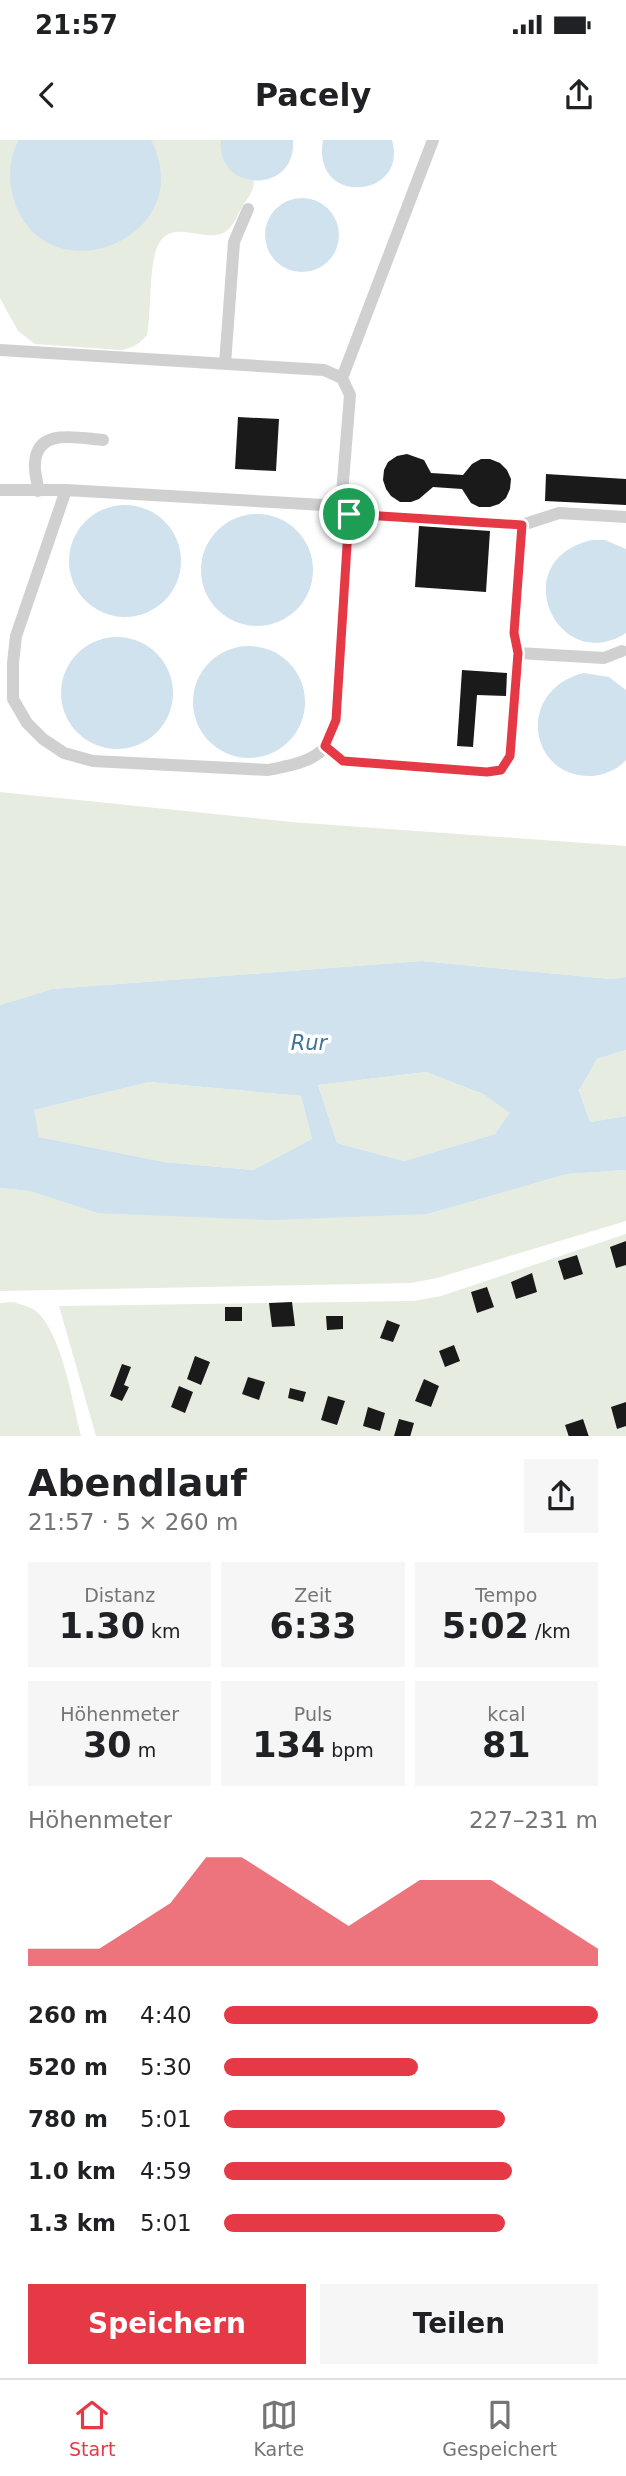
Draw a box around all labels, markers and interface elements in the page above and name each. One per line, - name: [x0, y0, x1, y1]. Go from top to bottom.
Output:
- text: 21:57: [35, 10, 118, 40]
- icon: back: [28, 76, 66, 114]
- text: Pacely: [255, 76, 371, 114]
- icon: share: [560, 76, 598, 114]
- pin: [319, 484, 379, 544]
- icon: arrive: [330, 495, 368, 533]
- water label: Rur: [291, 1031, 329, 1055]
- button: share: [524, 1459, 598, 1533]
- text: Abendlauf: [28, 1461, 247, 1505]
- text: 21:57 · 5 × 260 m: [28, 1509, 238, 1535]
- text: Distanz: [84, 1584, 155, 1606]
- text: Zeit: [294, 1584, 332, 1606]
- text: Tempo: [475, 1584, 537, 1606]
- text: 1.30: [59, 1606, 145, 1646]
- text: 6:33: [269, 1606, 357, 1646]
- text: 5:02: [442, 1606, 529, 1646]
- text: km: [145, 1620, 181, 1642]
- text: /km: [529, 1620, 571, 1642]
- text: Höhenmeter: [60, 1703, 179, 1725]
- text: Puls: [294, 1703, 332, 1725]
- text: kcal: [487, 1703, 526, 1725]
- text: 30: [83, 1725, 132, 1765]
- text: 134: [252, 1725, 325, 1765]
- text: 81: [482, 1725, 531, 1765]
- text: m: [132, 1739, 156, 1761]
- text: bpm: [325, 1739, 374, 1761]
- text: Höhenmeter: [28, 1807, 172, 1833]
- text: 227–231 m: [469, 1807, 598, 1833]
- text: 260 m: [28, 2002, 108, 2028]
- text: 4:40: [140, 2002, 192, 2028]
- text: 520 m: [28, 2054, 108, 2080]
- text: 5:30: [140, 2054, 192, 2080]
- text: 780 m: [28, 2106, 108, 2132]
- text: 5:01: [140, 2106, 192, 2132]
- text: 1.0 km: [28, 2158, 116, 2184]
- text: 4:59: [140, 2158, 192, 2184]
- text: 1.3 km: [28, 2210, 116, 2236]
- text: 5:01: [140, 2210, 192, 2236]
- button: Speichern: [28, 2284, 306, 2364]
- button: Teilen: [320, 2284, 598, 2364]
- tab: Start: [69, 2396, 115, 2460]
- tab: Karte: [253, 2396, 304, 2460]
- tab: Gespeichert: [442, 2396, 557, 2460]

